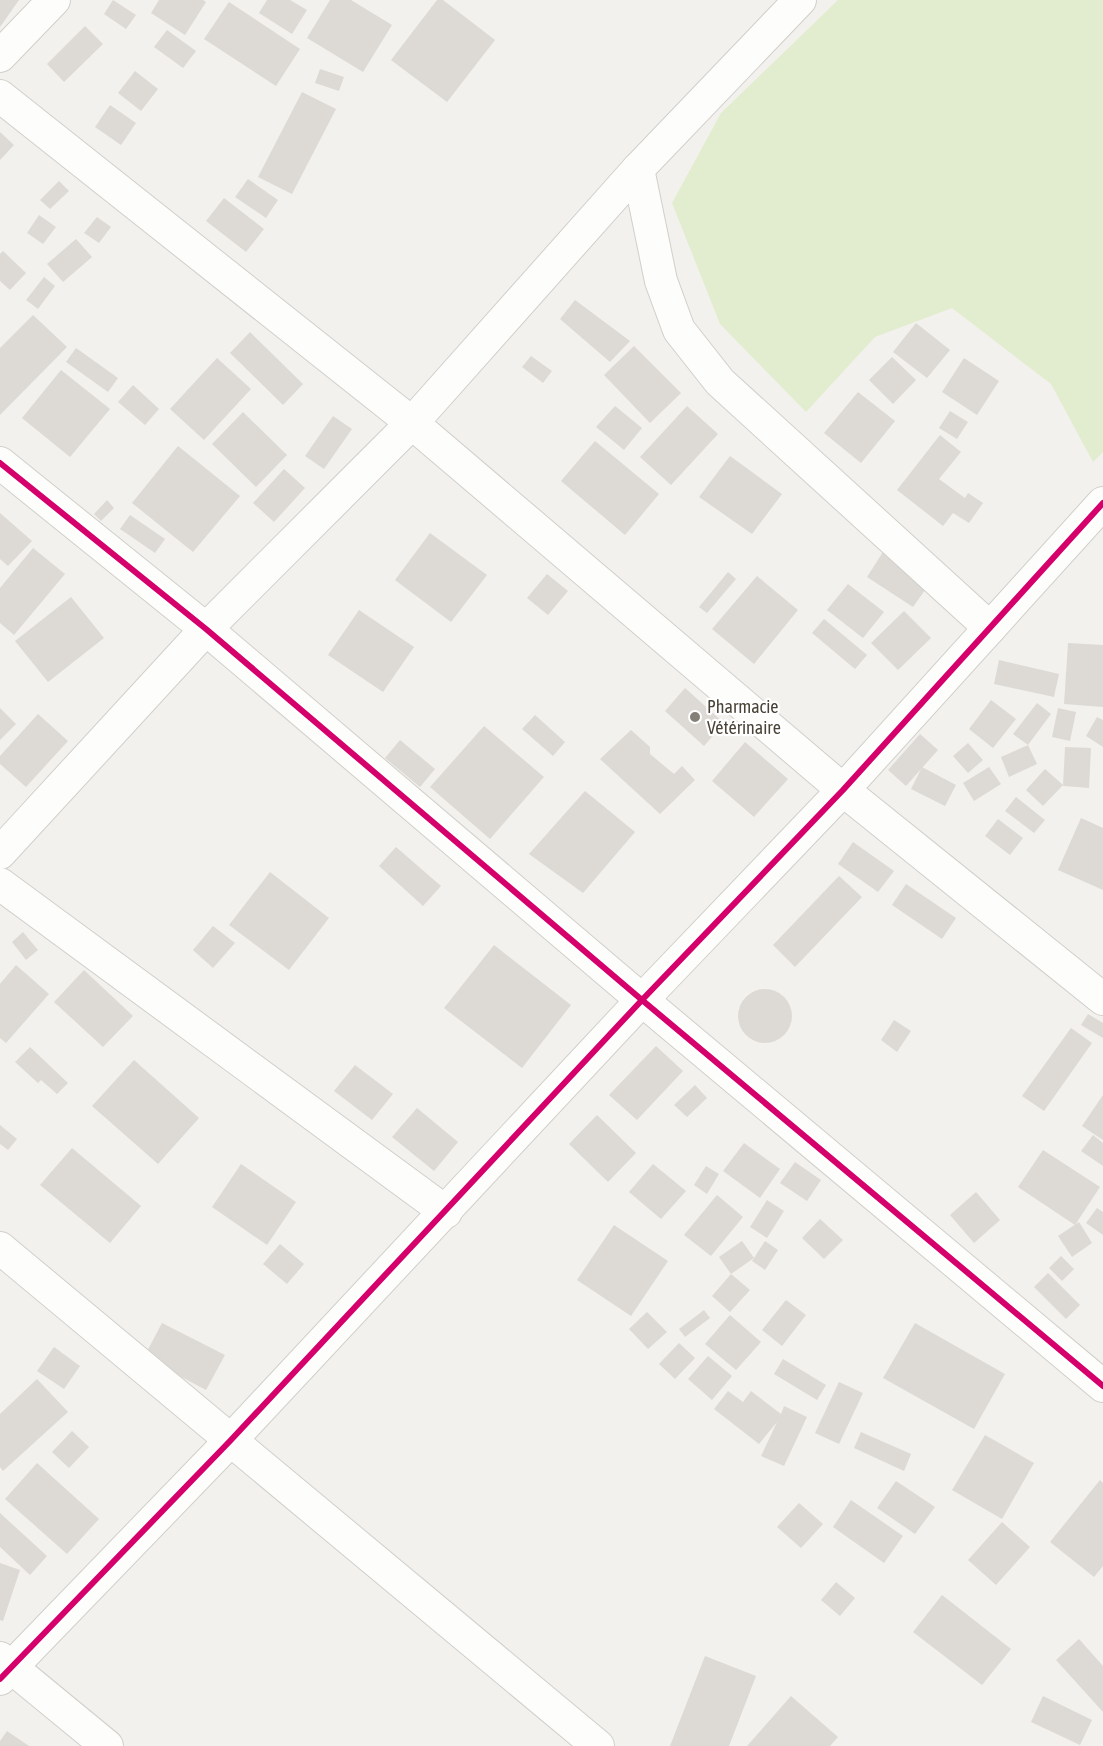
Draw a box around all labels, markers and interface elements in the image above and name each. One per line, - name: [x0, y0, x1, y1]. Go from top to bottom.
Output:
- place label: Pharmacie Vétérinaire: [707, 696, 781, 738]
- marker: Pharmacie Vétérinaire: [688, 710, 702, 724]

